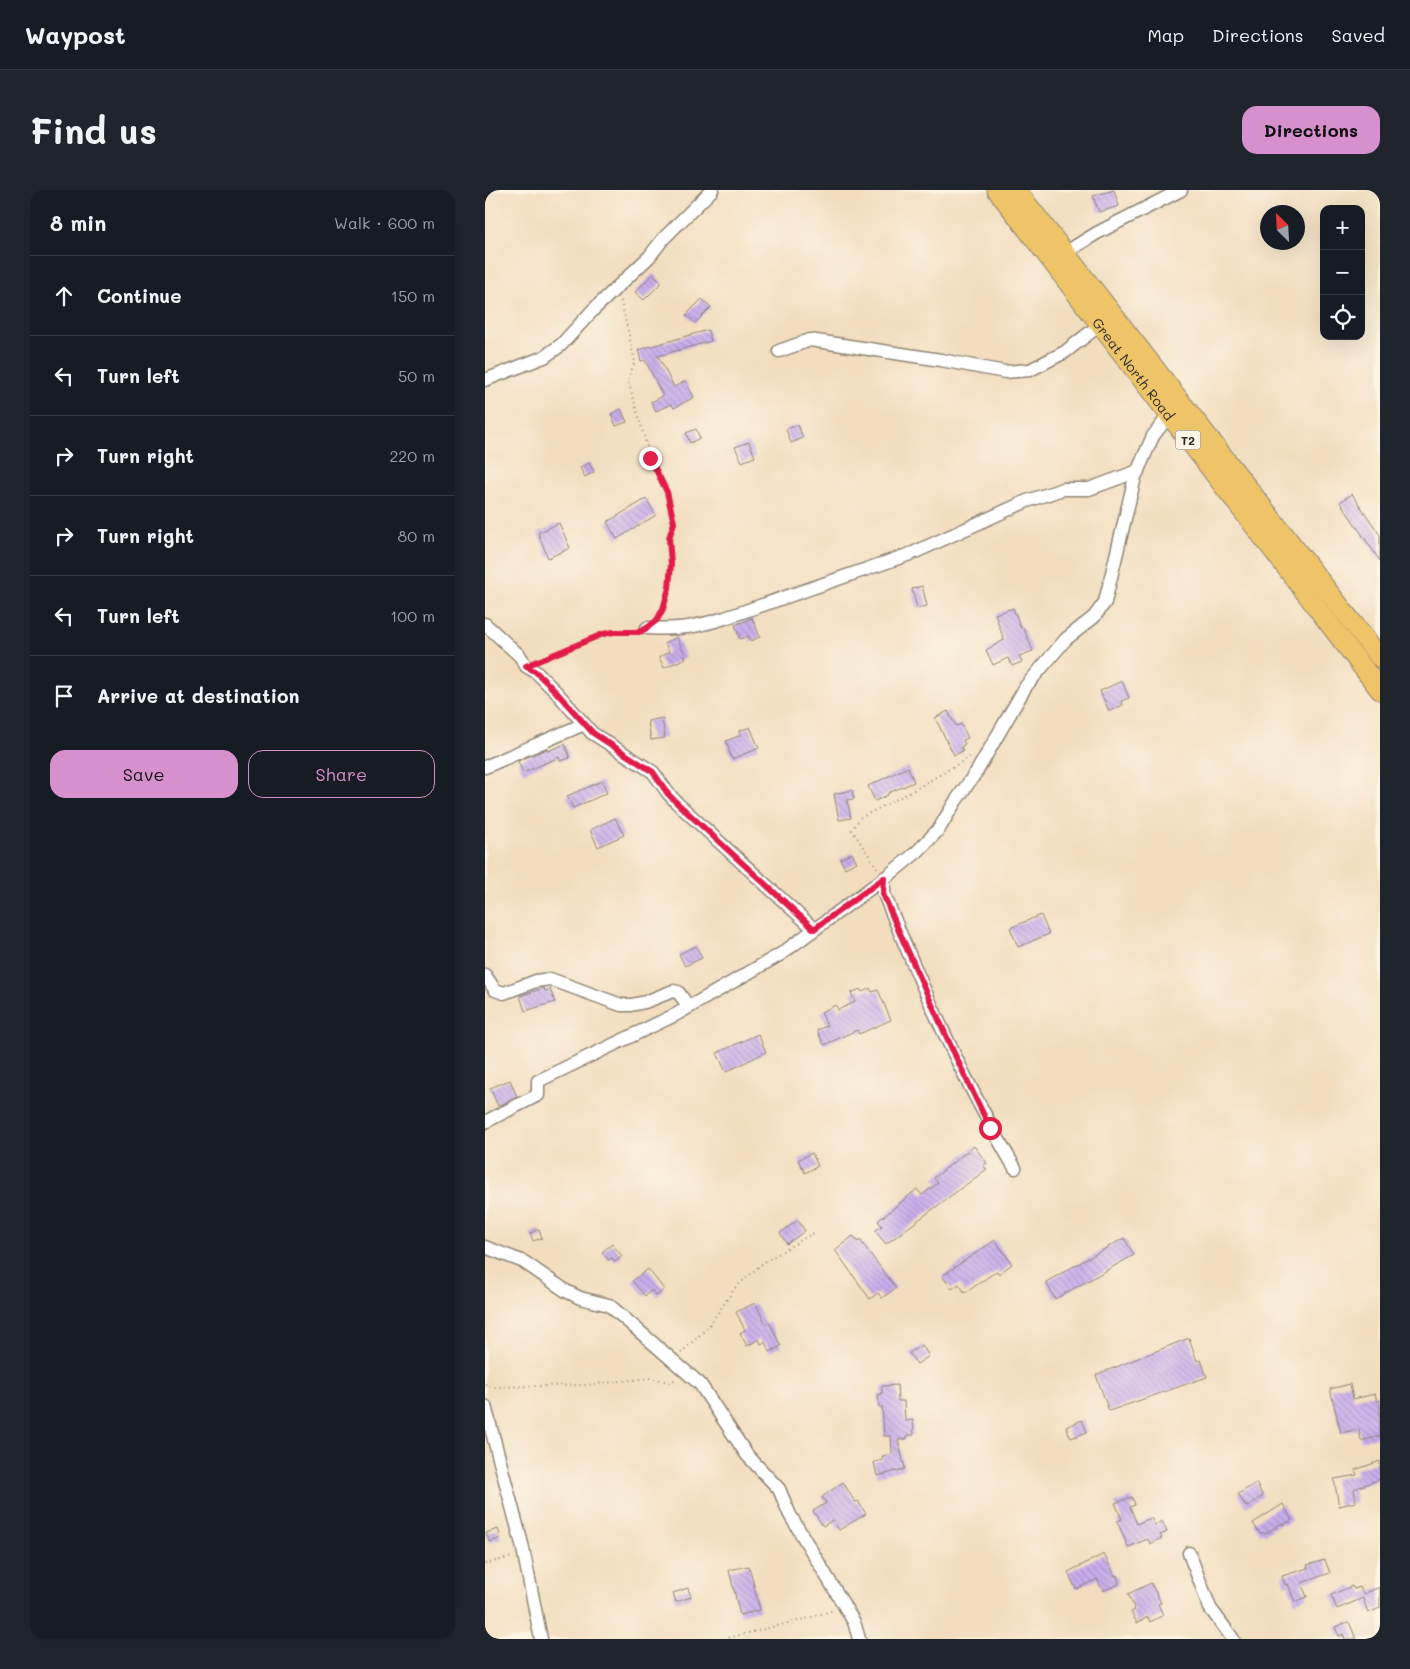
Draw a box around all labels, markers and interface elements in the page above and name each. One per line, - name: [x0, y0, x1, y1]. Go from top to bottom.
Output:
- text: Waypost: [25, 19, 126, 50]
- text: Map: [1147, 23, 1184, 47]
- text: Directions: [1212, 23, 1304, 47]
- text: Saved: [1332, 23, 1385, 47]
- button: Directions: [1242, 106, 1380, 154]
- text: Find us: [30, 107, 157, 153]
- north arrow: [1260, 205, 1305, 250]
- map controls: [1320, 205, 1365, 340]
- button: +: [1320, 205, 1365, 250]
- text: 8 min: [50, 209, 106, 236]
- text: Walk · 600 m: [334, 212, 435, 233]
- button: −: [1320, 250, 1365, 295]
- icon: ahead: [50, 282, 78, 310]
- text: Continue: [97, 283, 182, 308]
- text: 150 m: [391, 285, 435, 306]
- button: locate: [1320, 295, 1365, 340]
- street label: Great North Road: [1088, 313, 1179, 424]
- icon: left: [50, 362, 78, 390]
- text: Turn left: [97, 363, 180, 388]
- text: 50 m: [398, 365, 435, 386]
- road number: T2: [1175, 430, 1201, 450]
- icon: right: [50, 442, 78, 470]
- text: Turn right: [97, 443, 194, 468]
- text: 220 m: [389, 445, 435, 466]
- route end: [639, 447, 662, 470]
- icon: right: [50, 522, 78, 550]
- text: Turn right: [97, 523, 194, 548]
- text: 80 m: [398, 525, 435, 546]
- icon: left: [50, 602, 78, 630]
- text: Turn left: [97, 603, 180, 628]
- text: 100 m: [390, 605, 435, 626]
- icon: arrive: [50, 682, 78, 710]
- text: Arrive at destination: [97, 683, 300, 708]
- button: Save: [50, 750, 238, 798]
- button: Share: [248, 750, 435, 798]
- route start: [979, 1117, 1002, 1140]

